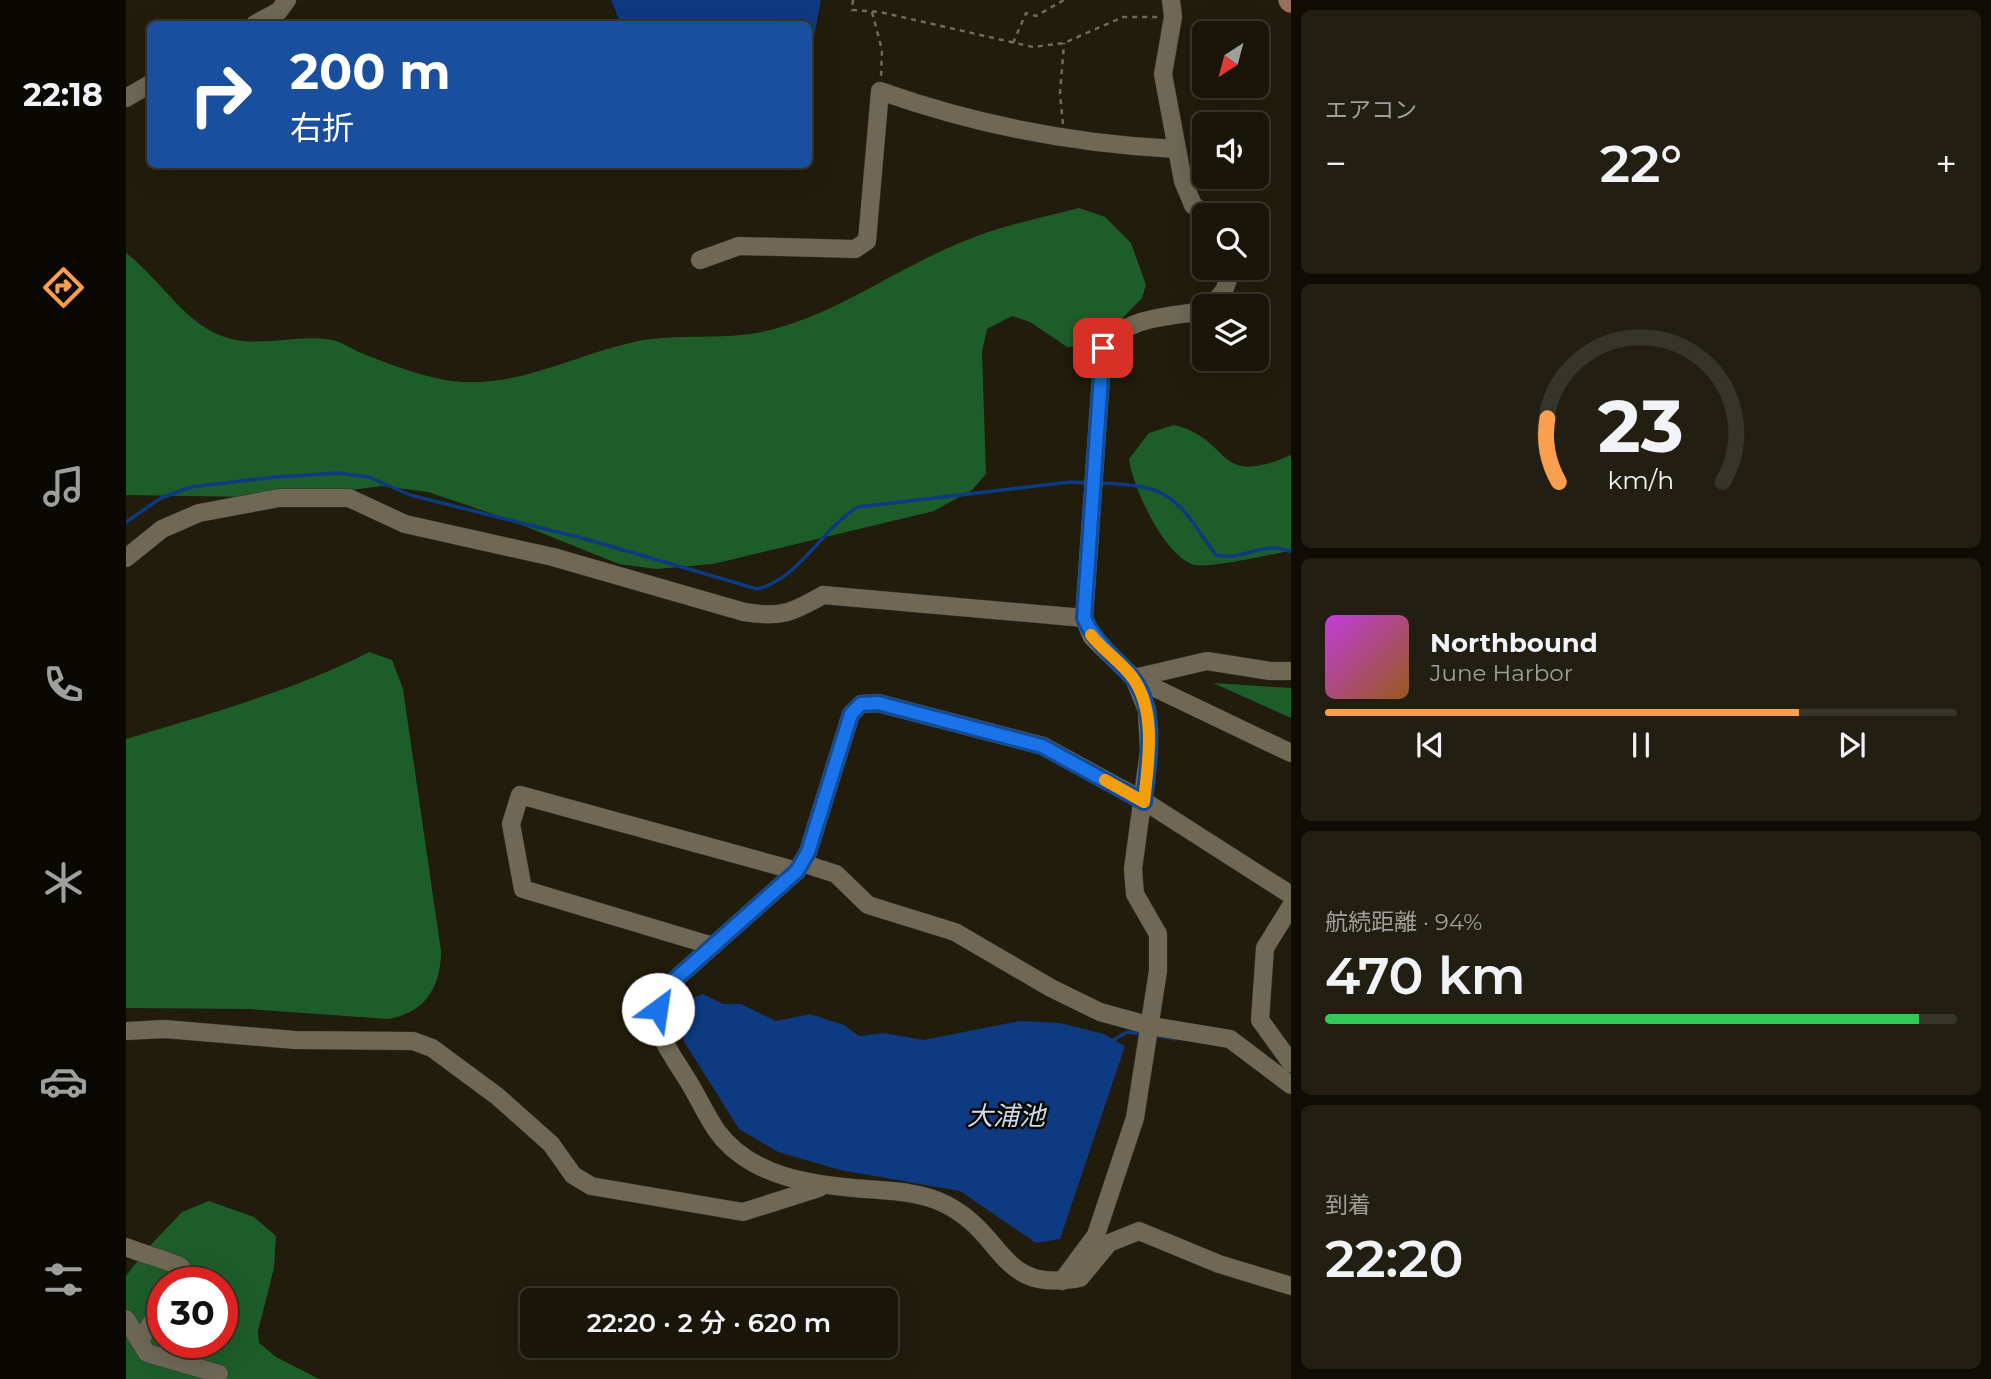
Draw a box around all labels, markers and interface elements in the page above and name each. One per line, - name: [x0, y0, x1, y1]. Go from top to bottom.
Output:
- north arrow: [1192, 21, 1269, 98]
- map controls: [1192, 21, 1269, 371]
- text: 200 m: [290, 42, 451, 101]
- icon: right: [175, 49, 266, 140]
- text: 22:18: [23, 75, 103, 114]
- text: エアコン: [1325, 96, 1417, 124]
- text: 右折: [290, 108, 354, 147]
- button: sound: [1192, 112, 1269, 189]
- text: 22°: [1600, 132, 1682, 195]
- text: −: [1325, 140, 1347, 187]
- text: +: [1935, 140, 1957, 187]
- button: search: [1192, 203, 1269, 280]
- icon: directions: [39, 263, 88, 312]
- button: layers: [1192, 294, 1269, 371]
- pin: [1073, 318, 1133, 378]
- icon: arrive: [1084, 329, 1122, 367]
- text: 23: [1598, 382, 1684, 470]
- icon: music: [39, 462, 88, 511]
- text: km/h: [1608, 464, 1674, 494]
- text: Northbound: [1430, 627, 1598, 659]
- text: June Harbor: [1430, 659, 1573, 687]
- icon: phone: [39, 660, 88, 709]
- icon: previous: [1411, 726, 1449, 764]
- icon: pause: [1622, 726, 1660, 764]
- icon: next: [1833, 726, 1871, 764]
- icon: climate: [39, 858, 88, 907]
- text: 航続距離 · 94%: [1325, 908, 1482, 936]
- text: 470 km: [1325, 944, 1525, 1007]
- position arrow: [621, 972, 695, 1046]
- icon: car: [39, 1057, 88, 1106]
- water label: 大浦池: [967, 1100, 1048, 1132]
- text: 到着: [1325, 1191, 1371, 1219]
- text: 22:20: [1325, 1227, 1463, 1290]
- icon: filters: [39, 1255, 88, 1304]
- speed limit sign: 30: [147, 1267, 238, 1358]
- text: 22:20 · 2 分 · 620 m: [587, 1307, 831, 1339]

